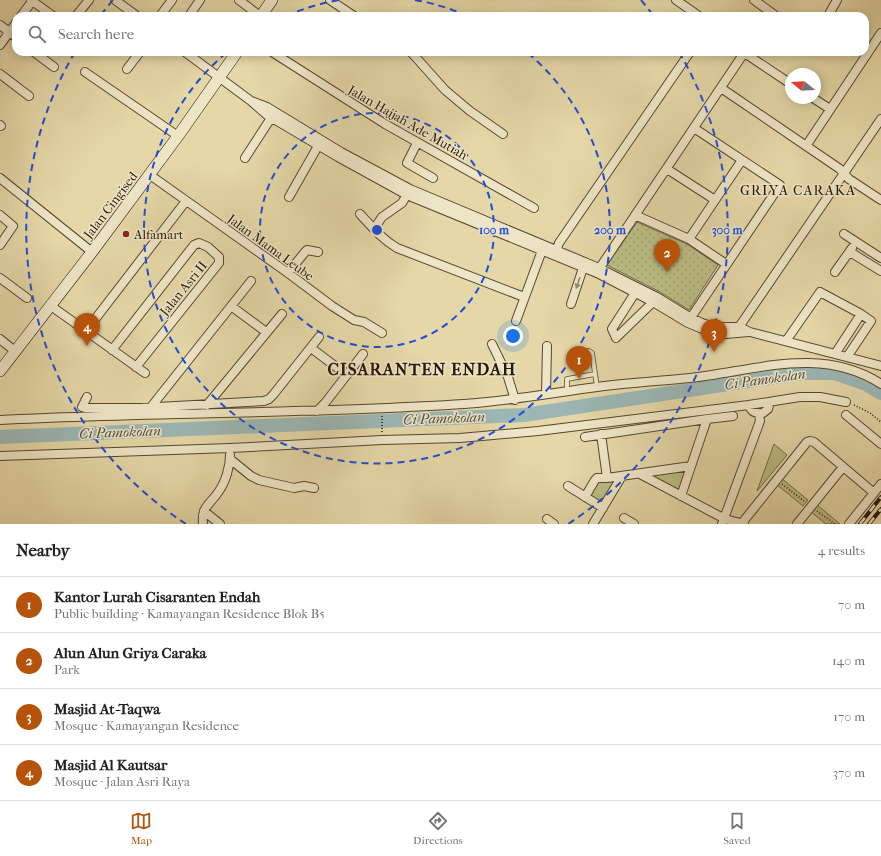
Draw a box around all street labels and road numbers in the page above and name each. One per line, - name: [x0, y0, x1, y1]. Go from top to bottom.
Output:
- street label: Jalan Hajjah Ade Mutiah: [345, 82, 471, 163]
- street label: Jalan Cingised: [80, 168, 141, 242]
- street label: Jalan Mama Leube: [224, 211, 317, 284]
- street label: Jalan Asri II: [156, 258, 210, 319]

